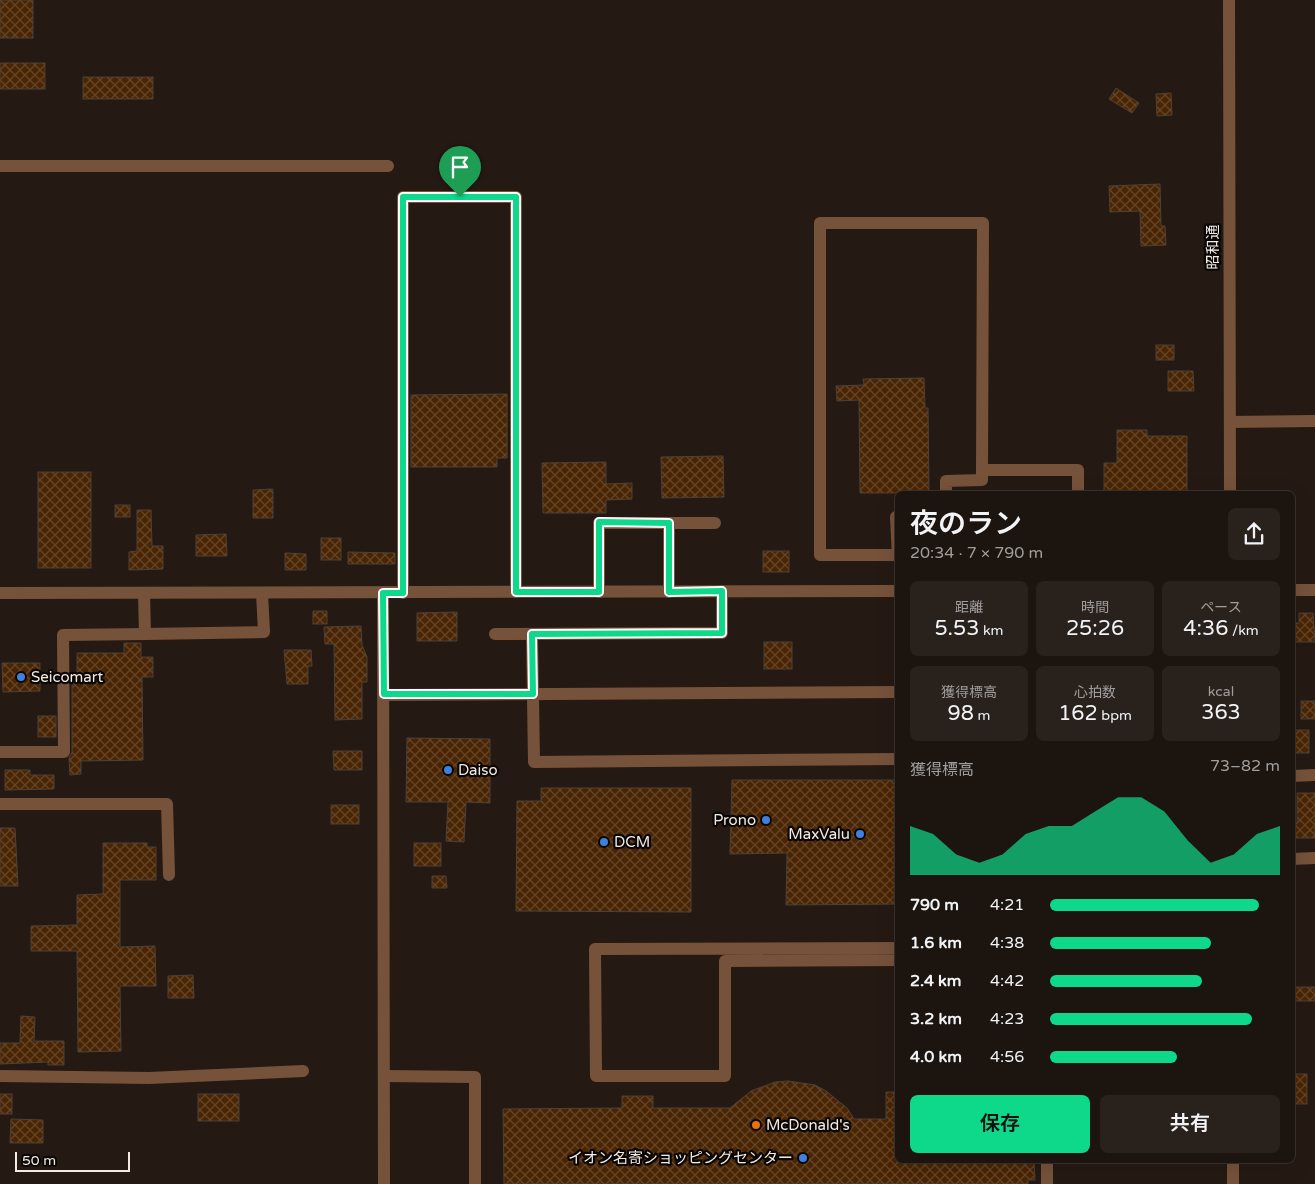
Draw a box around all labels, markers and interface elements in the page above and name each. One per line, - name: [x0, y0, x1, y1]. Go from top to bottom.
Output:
- pin: [439, 146, 481, 197]
- icon: arrive: [446, 153, 474, 181]
- street label: 昭和通: [1204, 224, 1222, 270]
- text: 夜のラン: [910, 507, 1022, 541]
- button: share: [1228, 508, 1280, 560]
- text: 20:34 · 7 × 790 m: [910, 543, 1043, 563]
- text: 距離: [955, 599, 983, 616]
- text: 時間: [1081, 599, 1109, 616]
- text: ペース: [1200, 599, 1242, 616]
- text: 5.53: [935, 616, 979, 641]
- text: 25:26: [1066, 616, 1124, 641]
- text: 4:36: [1183, 616, 1228, 641]
- text: km: [979, 622, 1003, 639]
- text: /km: [1228, 622, 1259, 639]
- place label: Seicomart: [31, 668, 103, 686]
- marker: Seicomart: [15, 671, 27, 683]
- text: kcal: [1208, 683, 1234, 700]
- text: 獲得標高: [941, 684, 997, 701]
- text: 心拍数: [1074, 684, 1116, 701]
- text: 363: [1201, 700, 1241, 725]
- text: 98: [948, 701, 974, 726]
- text: 162: [1058, 701, 1098, 726]
- text: m: [974, 707, 990, 724]
- text: bpm: [1098, 707, 1132, 724]
- text: 73–82 m: [1210, 756, 1280, 776]
- text: 獲得標高: [910, 760, 974, 780]
- place label: Daiso: [458, 761, 498, 779]
- marker: Daiso: [442, 764, 454, 776]
- place label: Prono: [713, 811, 756, 829]
- marker: Prono: [760, 814, 772, 826]
- place label: MaxValu: [788, 825, 850, 843]
- marker: MaxValu: [854, 828, 866, 840]
- place label: DCM: [614, 833, 650, 851]
- marker: DCM: [598, 836, 610, 848]
- text: 790 m: [910, 895, 959, 915]
- text: 4:21: [990, 895, 1024, 915]
- text: 1.6 km: [910, 933, 962, 953]
- text: 4:38: [990, 933, 1024, 953]
- text: 2.4 km: [910, 971, 962, 991]
- text: 4:42: [990, 971, 1024, 991]
- text: 3.2 km: [910, 1009, 962, 1029]
- text: 4:23: [990, 1009, 1024, 1029]
- text: 4.0 km: [910, 1047, 962, 1067]
- text: 4:56: [990, 1047, 1024, 1067]
- button: 保存: [910, 1095, 1090, 1153]
- button: 共有: [1100, 1095, 1280, 1153]
- place label: McDonald's: [766, 1116, 850, 1134]
- marker: McDonald's: [750, 1119, 762, 1131]
- scale bar: [15, 1149, 130, 1172]
- place label: イオン名寄ショッピングセンター: [568, 1149, 793, 1167]
- text: 50 m: [22, 1152, 56, 1169]
- marker: イオン名寄ショッピングセンター: [797, 1152, 809, 1164]

